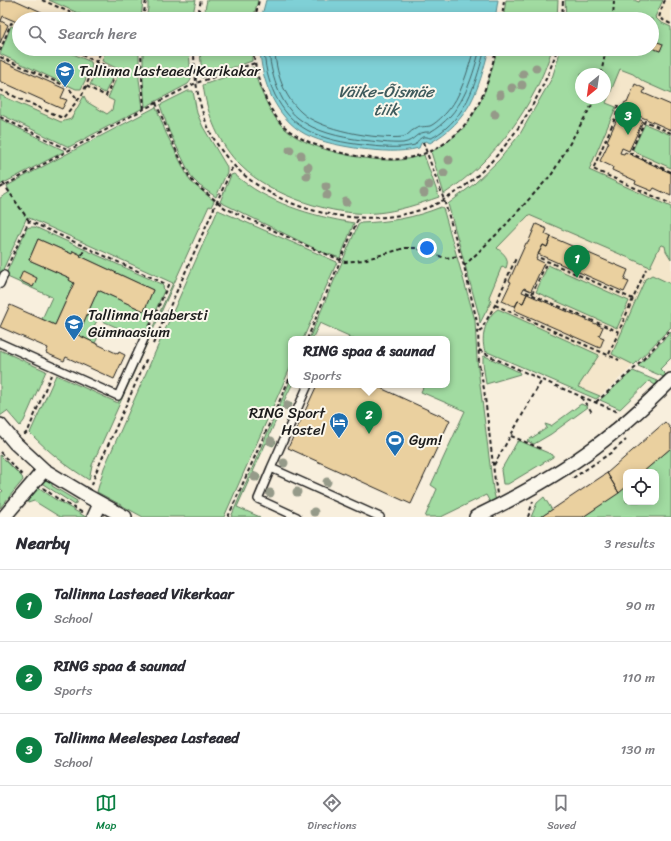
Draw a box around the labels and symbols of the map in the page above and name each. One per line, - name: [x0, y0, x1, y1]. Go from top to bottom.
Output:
- place label: Tallinna Lasteaed Karikakar: [79, 58, 261, 84]
- school or university icon: Tallinna Lasteaed Karikakar: [54, 60, 76, 88]
- north arrow: [575, 68, 611, 104]
- water label: Väike-Õismäe tiik: [338, 77, 436, 124]
- pin: 3: [615, 102, 641, 135]
- your location: [417, 238, 437, 258]
- pin: 1: [564, 245, 590, 278]
- place label: Tallinna Haabersti Gümnaasium: [88, 302, 208, 345]
- school or university icon: Tallinna Haabersti Gümnaasium: [63, 313, 85, 341]
- place label: RING Sport Hostel: [249, 400, 326, 443]
- pin: 2: [356, 401, 382, 434]
- hotel icon: RING Sport Hostel: [328, 411, 350, 439]
- place label: Gym!: [409, 427, 443, 453]
- sports icon: Gym!: [384, 429, 406, 457]

